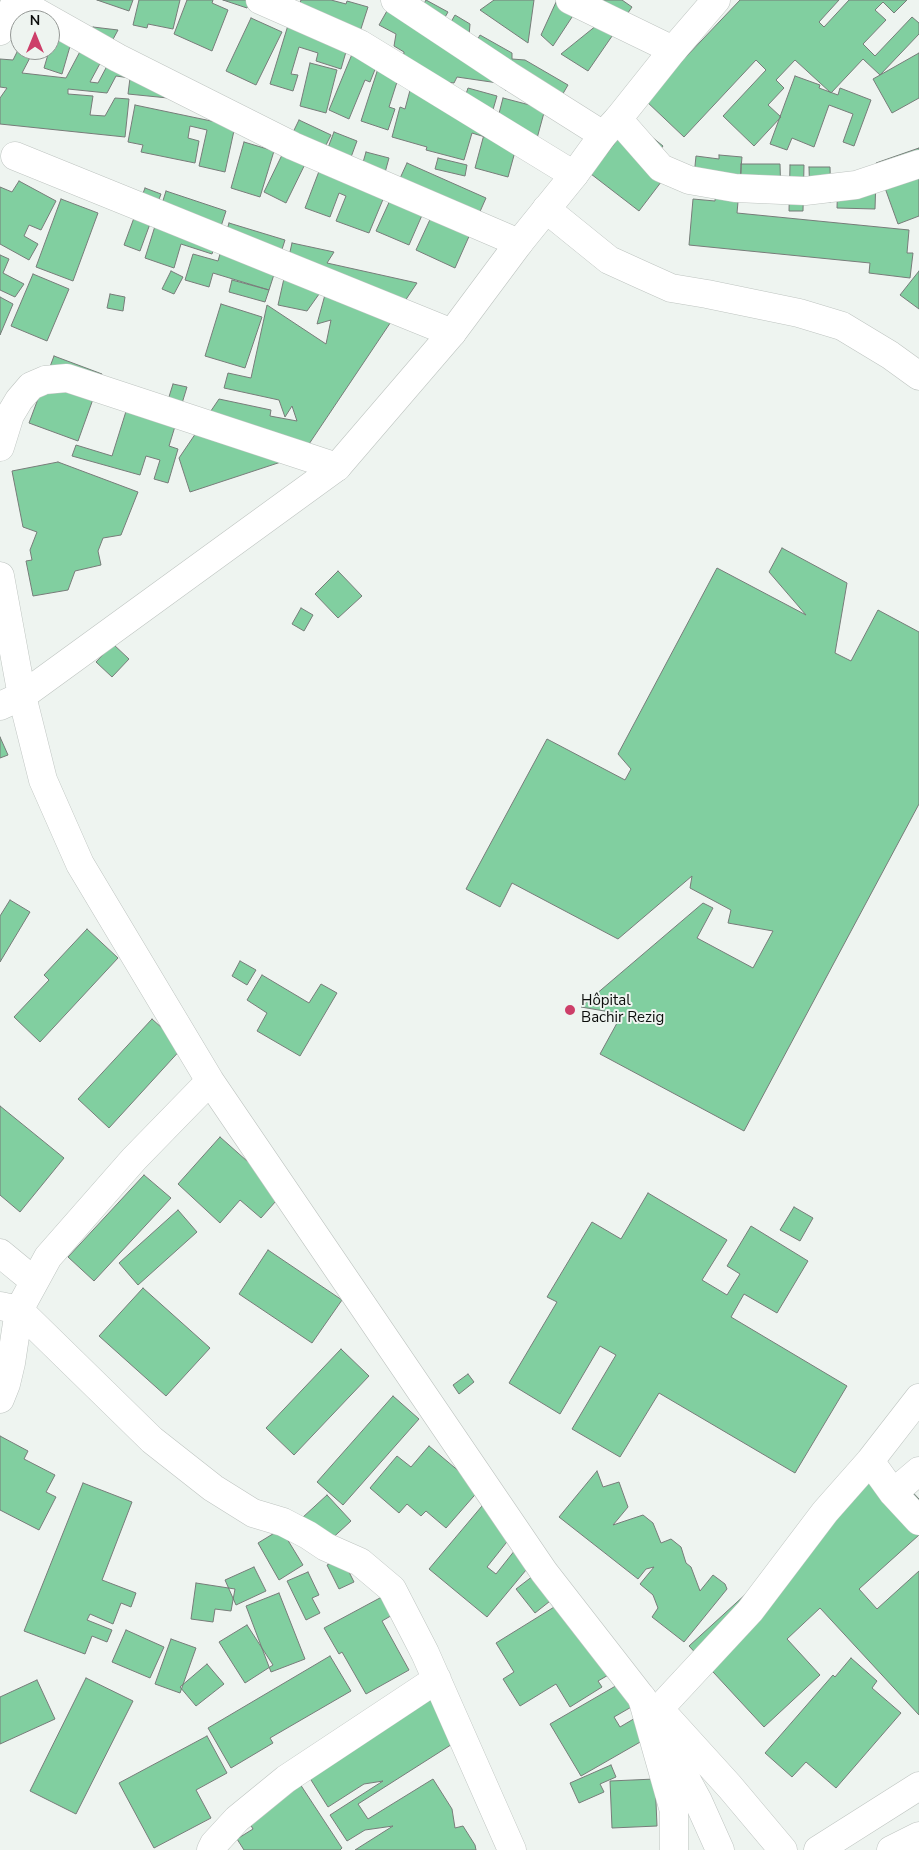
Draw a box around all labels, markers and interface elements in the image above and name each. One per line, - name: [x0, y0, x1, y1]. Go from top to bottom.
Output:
- north arrow: [10, 10, 60, 60]
- text: N: [30, 11, 40, 30]
- place label: Hôpital Bachir Rezig: [581, 992, 664, 1027]
- marker: Hôpital Bachir Rezig: [563, 1003, 577, 1017]

